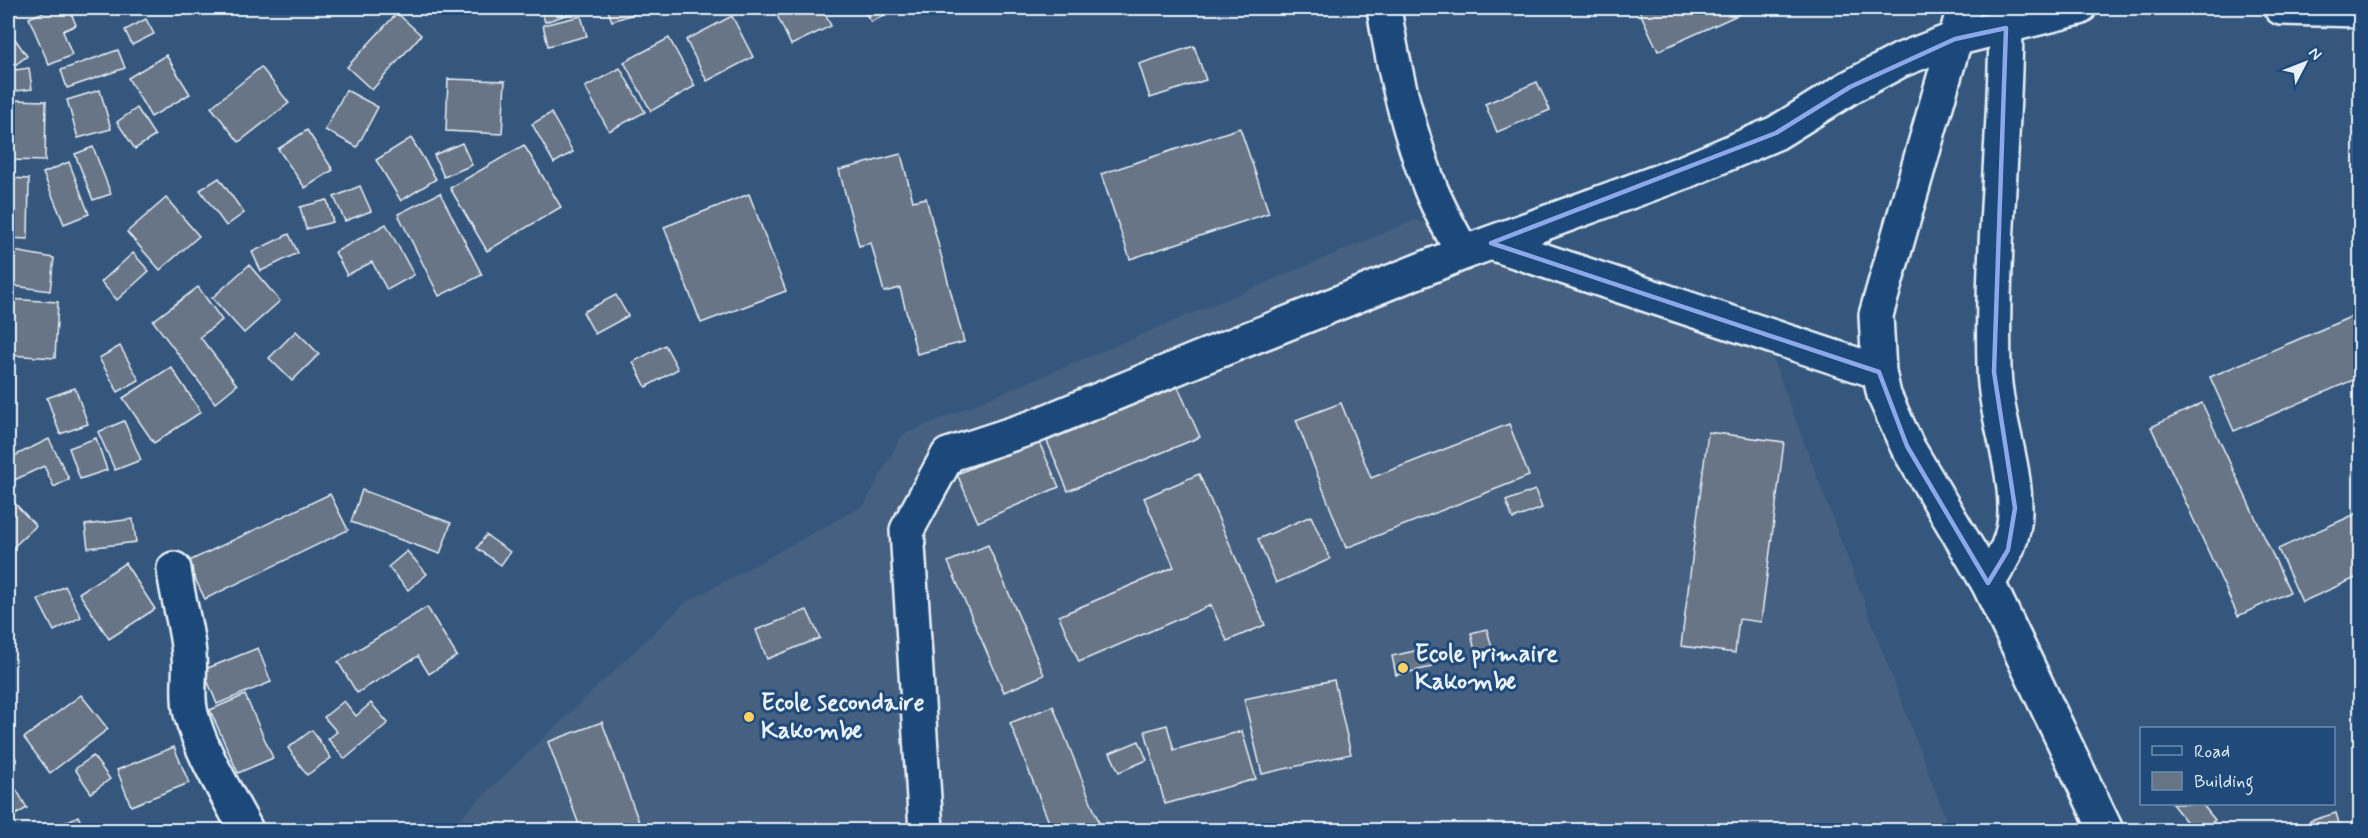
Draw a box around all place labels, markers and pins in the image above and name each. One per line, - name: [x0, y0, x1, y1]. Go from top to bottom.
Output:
- place label: Ecole primaire Kakombe: [1415, 639, 1558, 698]
- marker: Ecole primaire Kakombe: [1396, 661, 1410, 675]
- place label: Ecole secondaire Kakombe: [761, 688, 925, 747]
- marker: Ecole secondaire Kakombe: [742, 710, 756, 724]

